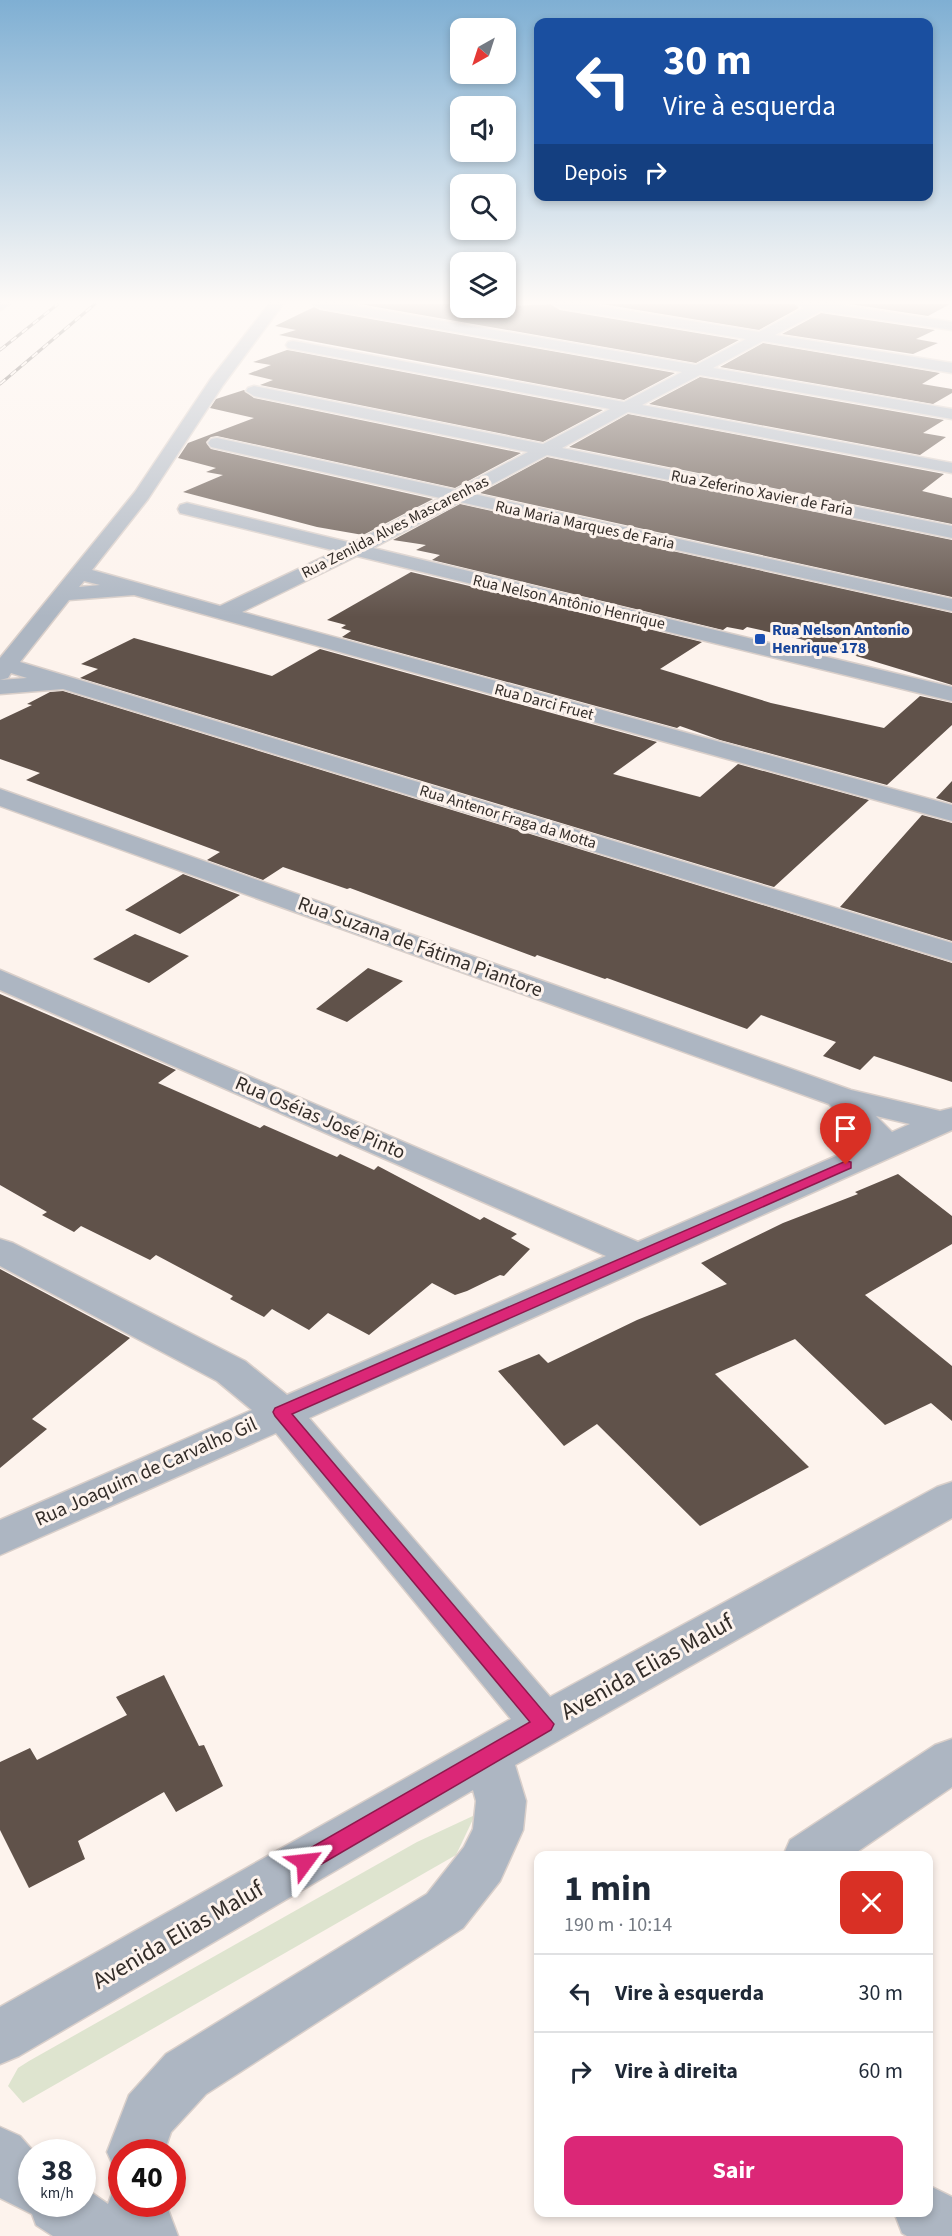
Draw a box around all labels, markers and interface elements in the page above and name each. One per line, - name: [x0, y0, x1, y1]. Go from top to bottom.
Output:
- north arrow: [450, 18, 516, 84]
- map controls: [450, 18, 516, 318]
- text: 30 m: [663, 31, 752, 91]
- icon: left: [564, 42, 642, 120]
- text: Vire à esquerda: [663, 87, 836, 126]
- button: sound: [450, 96, 516, 162]
- icon: right: [639, 156, 672, 189]
- text: Depois: [564, 157, 627, 189]
- button: search: [450, 174, 516, 240]
- button: layers: [450, 252, 516, 318]
- street label: Rua Zeferino Xavier de Faria: [669, 465, 855, 521]
- street label: Rua Zenilda Alves Mascarenhas: [298, 470, 493, 584]
- street label: Rua Maria Marques de Faria: [493, 495, 677, 555]
- street label: Rua Nelson Antônio Henrique: [471, 569, 667, 635]
- place label: Rua Nelson Antonio Henrique 178: [772, 619, 910, 659]
- marker: Rua Nelson Antonio Henrique 178: [753, 632, 767, 646]
- street label: Rua Darci Fruet: [492, 678, 597, 726]
- street label: Rua Antenor Fraga da Motta: [417, 780, 599, 854]
- street label: Rua Suzana de Fátima Piantore: [294, 890, 546, 1004]
- street label: Rua Oséias José Pinto: [231, 1069, 409, 1167]
- pin: [820, 1103, 871, 1165]
- icon: arrive: [829, 1112, 862, 1145]
- street label: Rua Joaquim de Carvalho Gil: [31, 1410, 261, 1534]
- street label: Avenida Elias Maluf: [554, 1605, 741, 1729]
- position arrow: [273, 1830, 337, 1894]
- text: 1 min: [564, 1863, 652, 1914]
- street label: Avenida Elias Maluf: [86, 1871, 271, 1998]
- button: close: [840, 1871, 903, 1934]
- text: 190 m · 10:14: [564, 1911, 672, 1939]
- icon: left: [564, 1977, 597, 2010]
- text: Vire à esquerda: [615, 1977, 764, 2009]
- text: 30 m: [858, 1977, 903, 2009]
- icon: right: [564, 2055, 597, 2088]
- text: Vire à direita: [615, 2055, 738, 2087]
- text: 60 m: [858, 2055, 903, 2087]
- button: Sair: [564, 2136, 903, 2205]
- speed limit sign: 40: [108, 2139, 186, 2217]
- text: 38: [41, 2149, 73, 2192]
- text: km/h: [40, 2183, 74, 2204]

